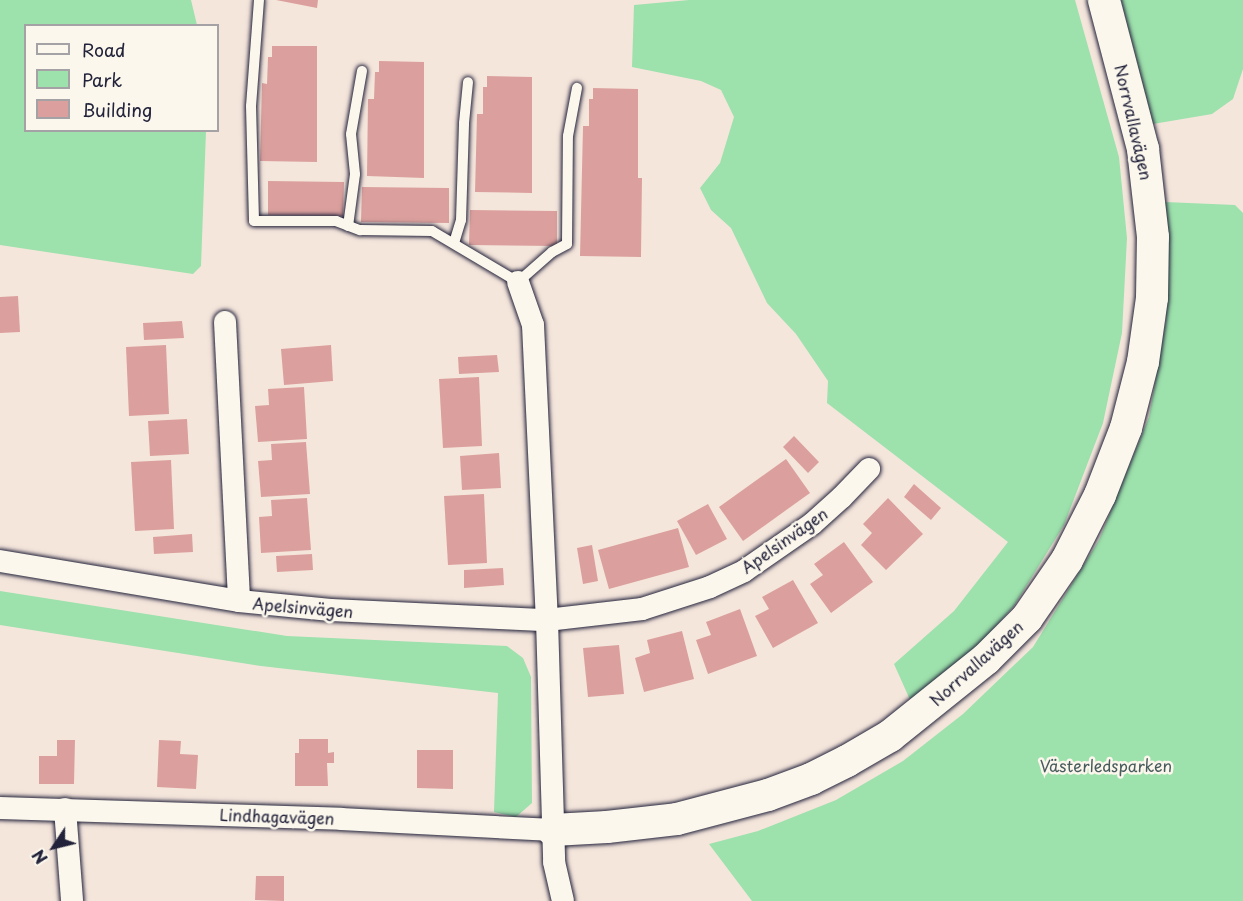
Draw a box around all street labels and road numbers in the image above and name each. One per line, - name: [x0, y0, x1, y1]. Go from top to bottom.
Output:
- street label: Norrvallavägen: [1111, 62, 1157, 182]
- street label: Apelsinvägen: [737, 503, 831, 577]
- street label: Apelsinvägen: [252, 593, 354, 621]
- street label: Norrvallavägen: [926, 616, 1026, 710]
- street label: Lindhagavägen: [219, 804, 335, 828]

